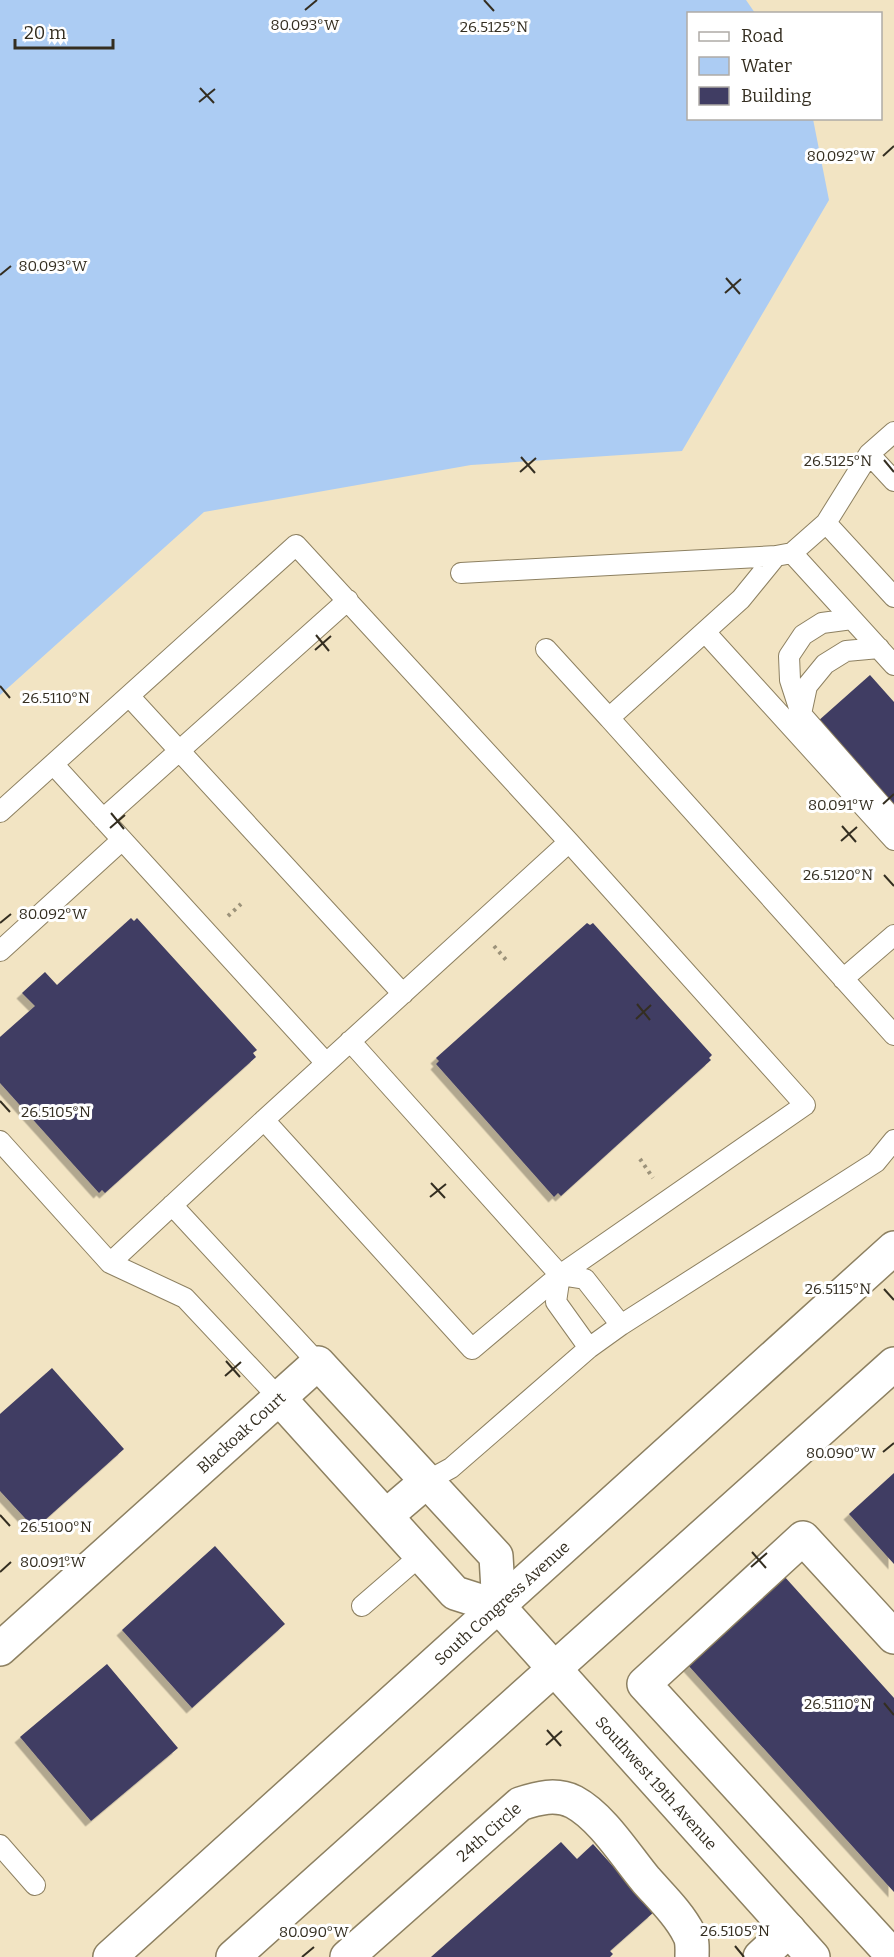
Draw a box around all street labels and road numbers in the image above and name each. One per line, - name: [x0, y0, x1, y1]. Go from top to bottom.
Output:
- street label: Blackoak Court: [193, 1388, 289, 1477]
- street label: South Congress Avenue: [430, 1537, 573, 1669]
- street label: Southwest 19th Avenue: [592, 1712, 721, 1854]
- street label: 24th Circle: [453, 1799, 525, 1866]

